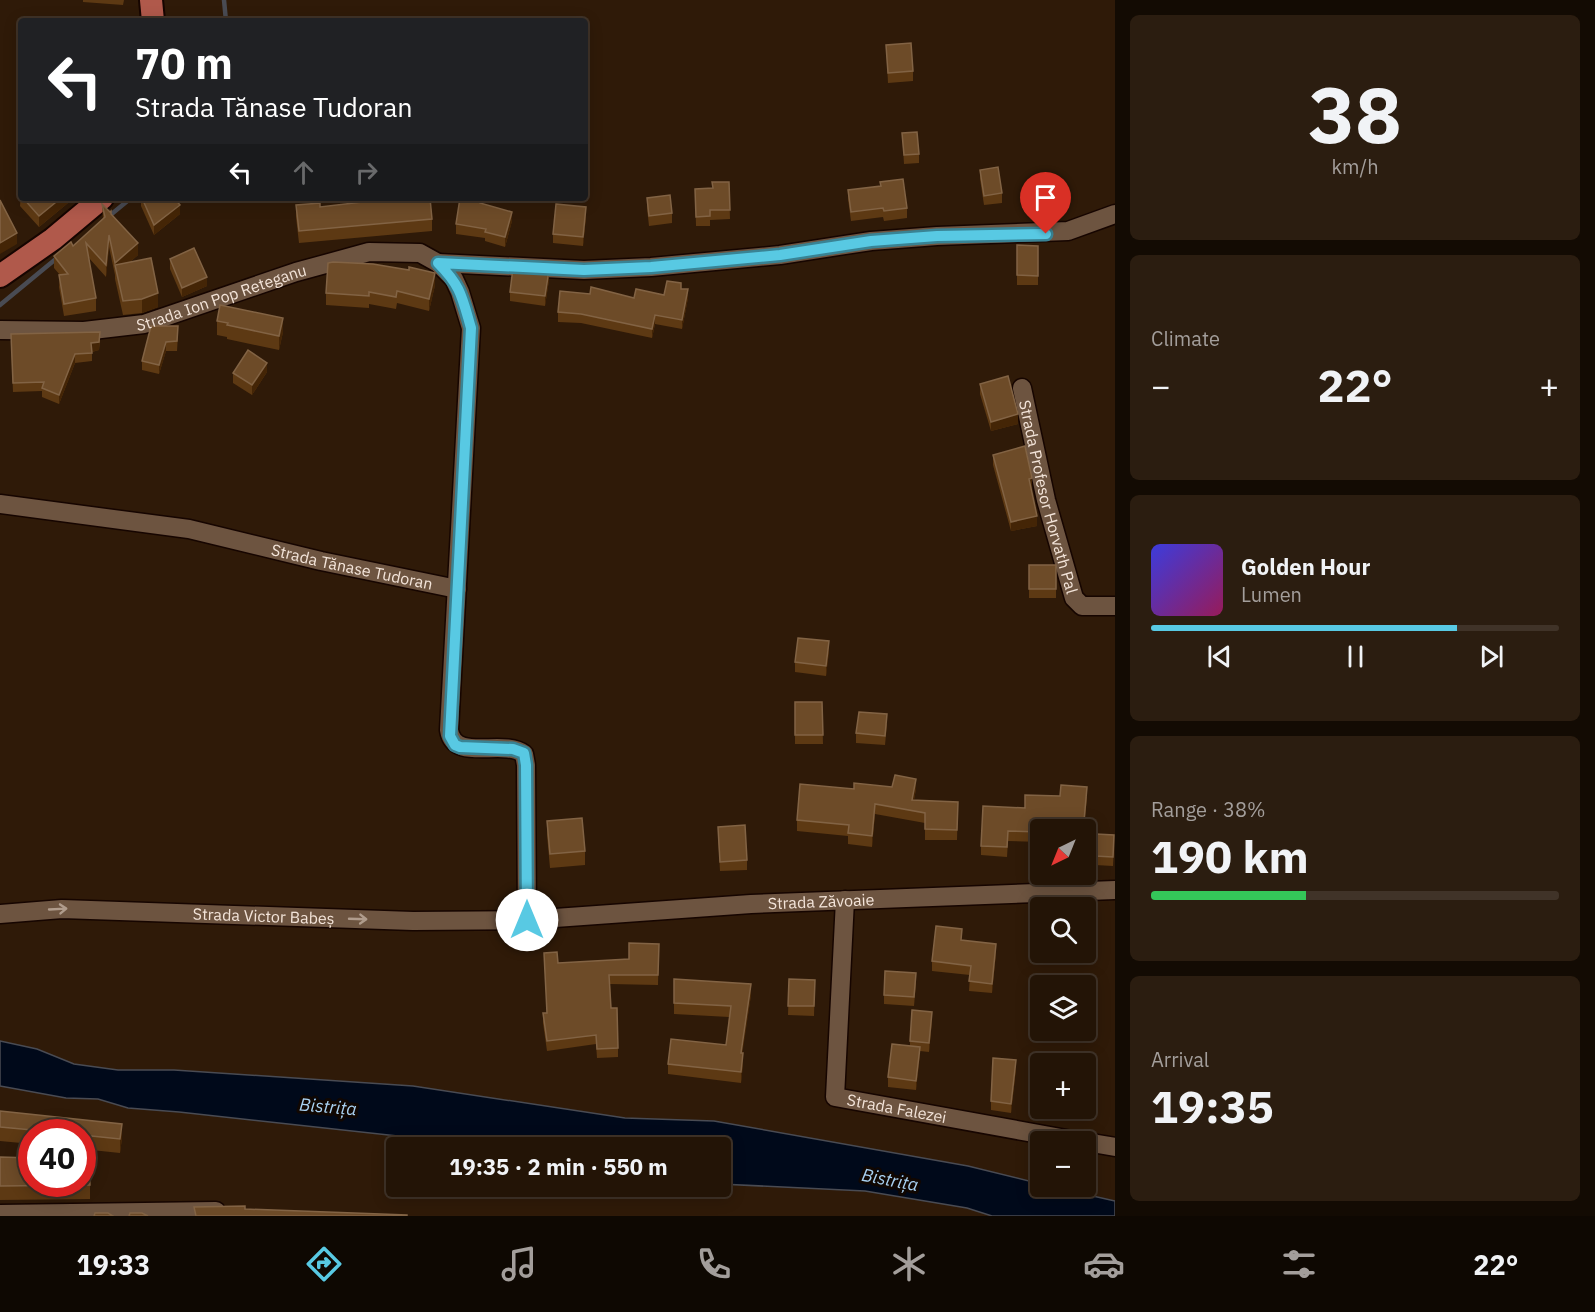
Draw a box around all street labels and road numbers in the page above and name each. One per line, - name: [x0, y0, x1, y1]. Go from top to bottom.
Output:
- street label: Strada Ion Pop Reteganu: [135, 260, 309, 335]
- street label: Strada Profesor Horvath Pal: [1015, 398, 1082, 596]
- street label: Strada Tănase Tudoran: [269, 539, 435, 594]
- street label: Strada Zăvoaie: [767, 889, 875, 913]
- street label: Strada Victor Babeș: [192, 903, 335, 928]
- street label: Strada Falezei: [845, 1089, 948, 1127]

